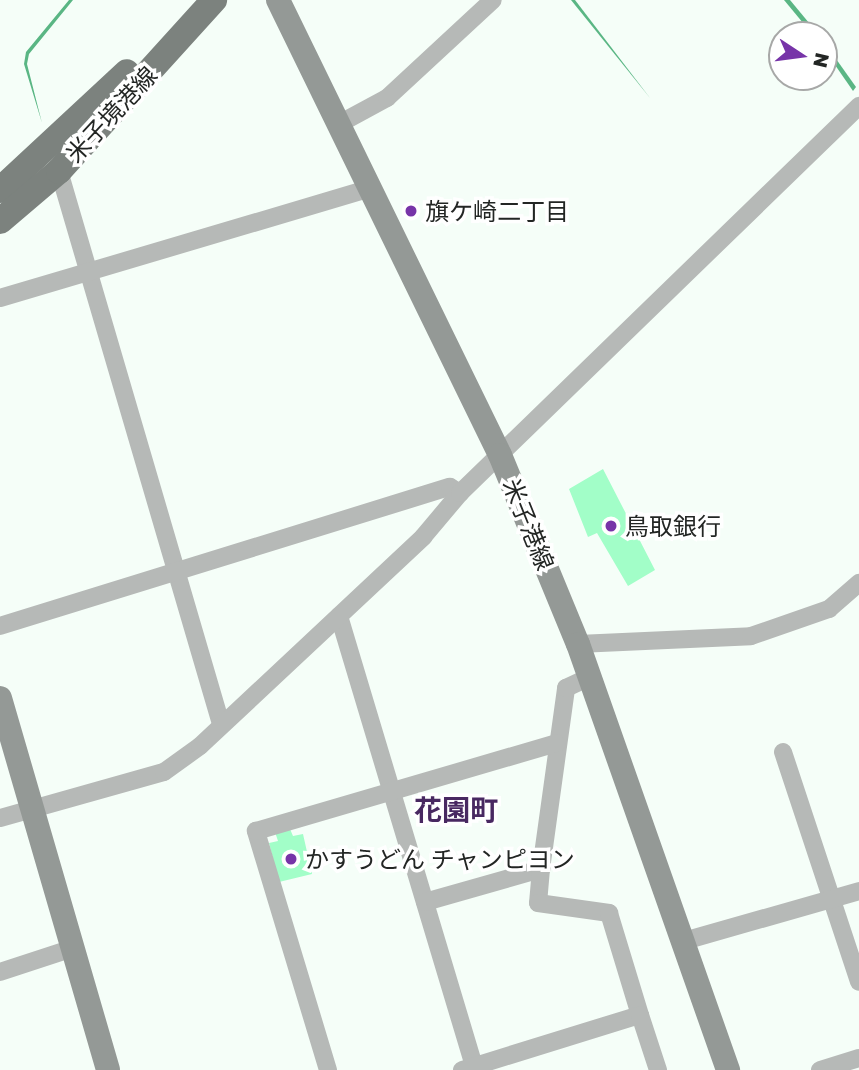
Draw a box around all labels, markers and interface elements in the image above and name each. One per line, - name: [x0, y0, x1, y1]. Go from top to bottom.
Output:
- north arrow: [768, 21, 838, 91]
- text: N: [809, 51, 835, 70]
- street label: 米子境港線: [60, 60, 162, 168]
- place label: 旗ケ崎二丁目: [425, 197, 569, 225]
- marker: 旗ケ崎二丁目: [403, 203, 419, 219]
- street label: 米子港線: [498, 474, 560, 574]
- place label: 鳥取銀行: [625, 512, 721, 540]
- marker: 鳥取銀行: [603, 518, 619, 534]
- district label: 花園町: [414, 793, 498, 827]
- place label: かすうどん チャンピヨン: [305, 845, 575, 873]
- marker: かすうどん チャンピヨン: [283, 851, 299, 867]

